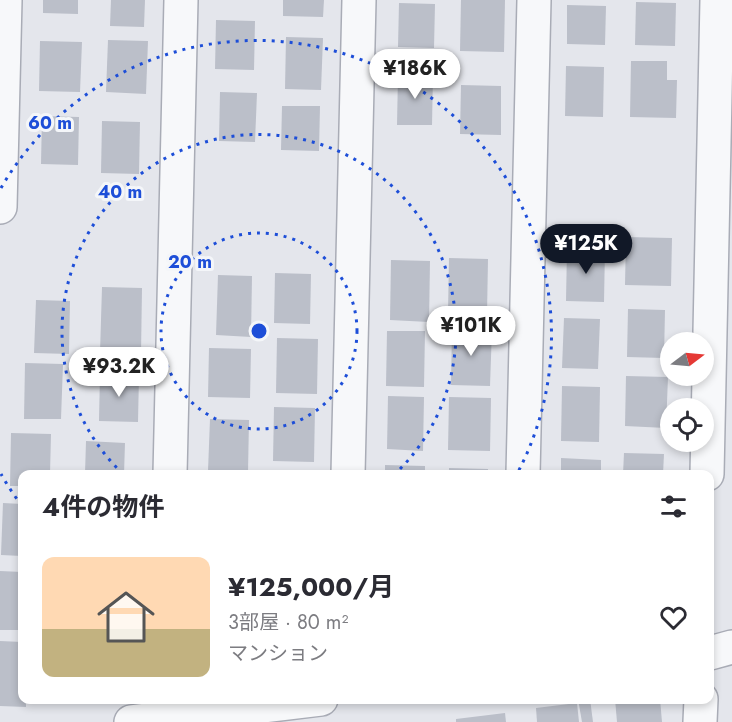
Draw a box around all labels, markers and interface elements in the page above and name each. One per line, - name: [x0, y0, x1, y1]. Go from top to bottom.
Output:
- pin: ¥186K: [373, 49, 457, 100]
- text: ¥186K: [383, 54, 447, 83]
- text: 60 m: [28, 110, 72, 136]
- text: 40 m: [98, 179, 142, 205]
- pin: ¥125K: [544, 224, 628, 275]
- text: ¥125K: [554, 229, 618, 258]
- text: 20 m: [168, 249, 212, 275]
- pin: ¥101K: [429, 306, 513, 357]
- text: ¥101K: [441, 311, 501, 340]
- centre of rings: [249, 321, 269, 341]
- north arrow: [660, 332, 714, 386]
- map controls: [660, 332, 714, 452]
- pin: ¥93.2K: [70, 347, 168, 398]
- text: ¥93.2K: [83, 352, 155, 381]
- button: locate: [660, 398, 714, 452]
- text: 4件の物件: [42, 488, 164, 526]
- icon: filters: [657, 490, 690, 523]
- text: ¥125,000/月: [228, 568, 394, 606]
- icon: home: [90, 581, 162, 653]
- icon: heart: [657, 601, 690, 634]
- text: 3部屋 · 80 m²: [228, 608, 348, 637]
- text: マンション: [228, 639, 328, 668]

